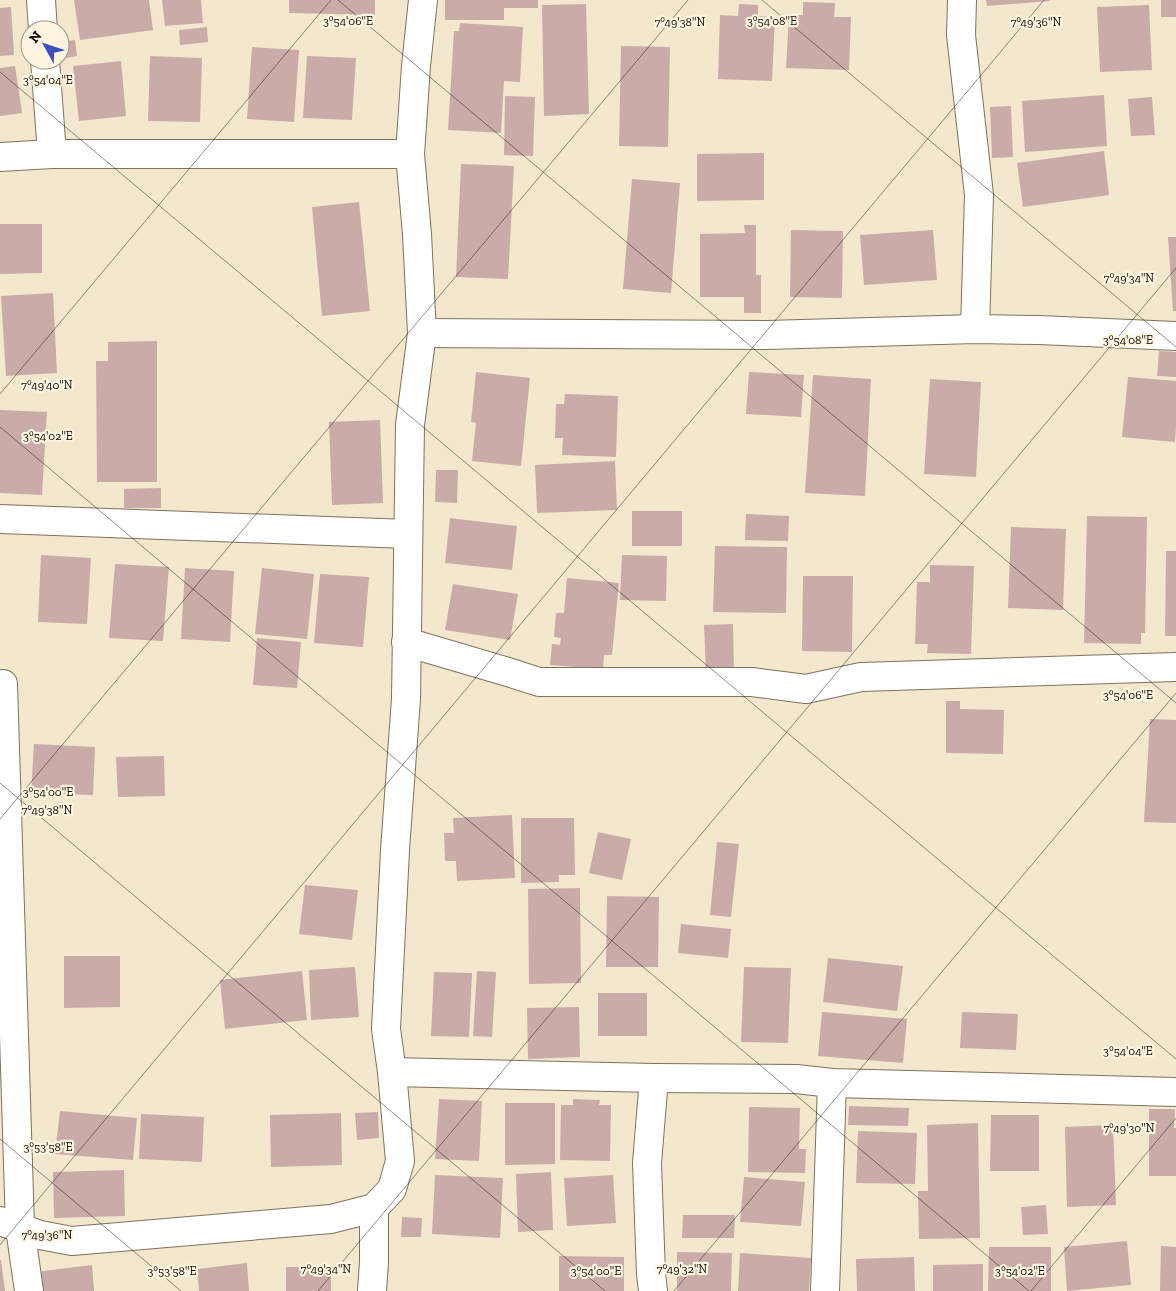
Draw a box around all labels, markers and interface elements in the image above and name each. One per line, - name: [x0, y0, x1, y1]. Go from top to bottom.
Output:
- text: 3°54'06"E: [323, 14, 373, 28]
- text: 3°54'08"E: [747, 14, 797, 28]
- text: 7°49'38"N: [655, 15, 705, 29]
- text: 7°49'36"N: [1011, 15, 1061, 29]
- north arrow: [20, 20, 70, 70]
- text: N: [25, 27, 46, 47]
- text: 3°54'04"E: [23, 73, 73, 87]
- text: 7°49'34"N: [1104, 271, 1154, 285]
- text: 3°54'08"E: [1103, 333, 1153, 347]
- text: 7°49'40"N: [21, 378, 73, 392]
- text: 3°54'02"E: [23, 429, 73, 443]
- text: 3°54'06"E: [1103, 688, 1153, 702]
- text: 3°54'00"E: [23, 785, 73, 799]
- text: 7°49'38"N: [22, 803, 72, 817]
- text: 3°54'04"E: [1103, 1044, 1153, 1058]
- text: 7°49'30"N: [1103, 1121, 1155, 1135]
- text: 3°53'58"E: [23, 1140, 73, 1154]
- text: 7°49'36"N: [22, 1228, 72, 1242]
- text: 7°49'34"N: [301, 1262, 351, 1276]
- text: 7°49'32"N: [657, 1262, 707, 1276]
- text: 3°53'58"E: [147, 1264, 197, 1278]
- text: 3°54'00"E: [571, 1264, 621, 1278]
- text: 3°54'02"E: [995, 1264, 1045, 1278]

